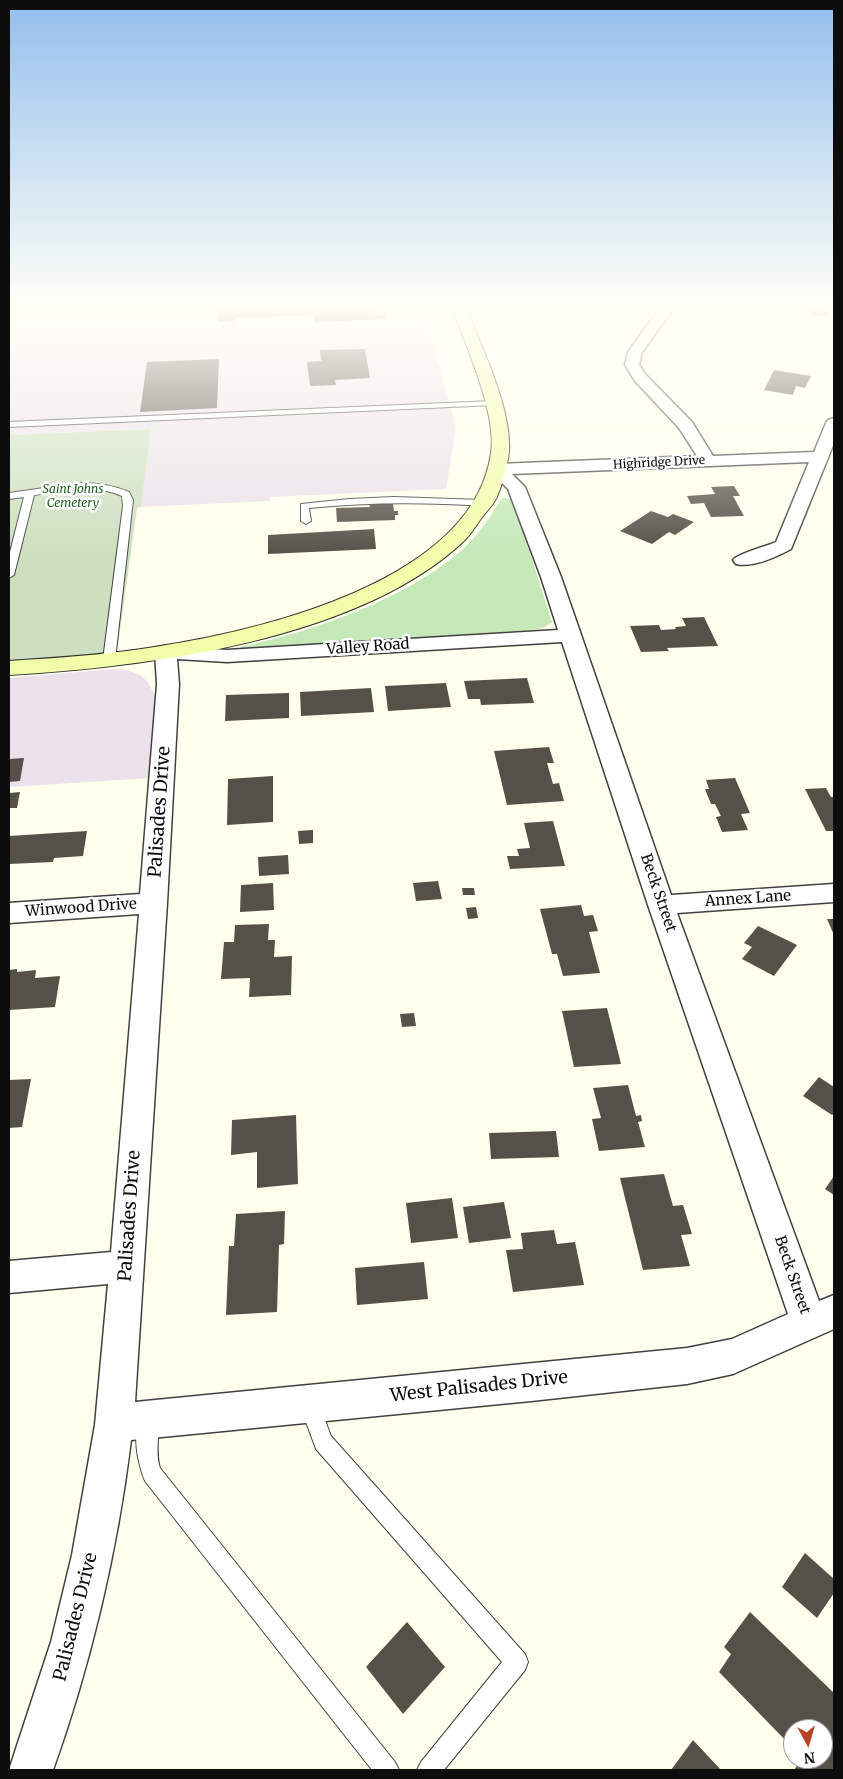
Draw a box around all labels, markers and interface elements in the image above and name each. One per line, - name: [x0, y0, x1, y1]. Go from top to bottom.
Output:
- street label: Highridge Drive: [613, 453, 705, 473]
- park label: Saint Johns Cemetery: [43, 483, 103, 511]
- street label: Valley Road: [326, 635, 410, 659]
- street label: Palisades Drive: [145, 746, 175, 878]
- street label: Beck Street: [636, 851, 680, 935]
- street label: Annex Lane: [704, 887, 792, 911]
- street label: Winwood Drive: [25, 895, 137, 921]
- street label: Palisades Drive: [115, 1150, 145, 1282]
- street label: Beck Street: [770, 1233, 814, 1317]
- street label: West Palisades Drive: [389, 1367, 569, 1407]
- street label: Palisades Drive: [50, 1550, 102, 1684]
- north arrow: [783, 1719, 833, 1769]
- text: N: [803, 1748, 816, 1767]

